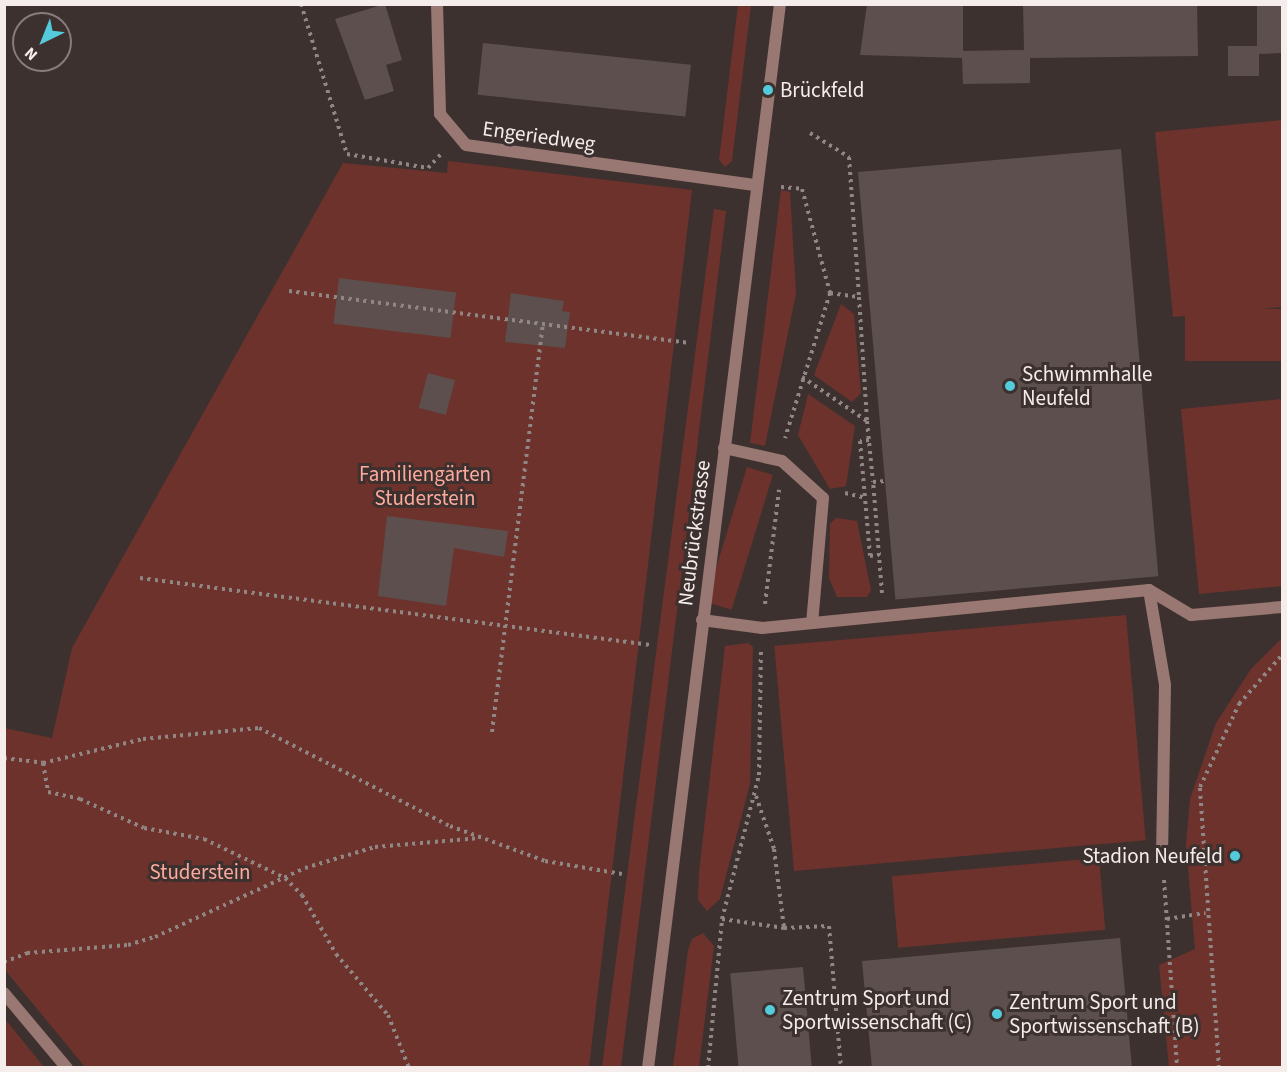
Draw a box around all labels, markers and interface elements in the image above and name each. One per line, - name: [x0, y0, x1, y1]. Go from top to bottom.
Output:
- north arrow: [12, 12, 72, 72]
- text: N: [20, 42, 42, 65]
- place label: Brückfeld: [780, 77, 864, 103]
- marker: Brückfeld: [761, 83, 775, 97]
- street label: Engeriedweg: [481, 116, 597, 156]
- place label: Schwimmhalle Neufeld: [1022, 361, 1152, 411]
- marker: Schwimmhalle Neufeld: [1003, 379, 1017, 393]
- street label: Neubrückstrasse: [673, 459, 715, 607]
- park label: Familiengärten Studerstein: [359, 461, 491, 511]
- place label: Stadion Neufeld: [1082, 843, 1223, 869]
- marker: Stadion Neufeld: [1228, 849, 1242, 863]
- park label: Studerstein: [150, 859, 250, 885]
- place label: Zentrum Sport und Sportwissenschaft (C): [782, 985, 972, 1035]
- place label: Zentrum Sport und Sportwissenschaft (B): [1009, 989, 1200, 1039]
- marker: Zentrum Sport und Sportwissenschaft (C): [763, 1003, 777, 1017]
- marker: Zentrum Sport und Sportwissenschaft (B): [990, 1007, 1004, 1021]

